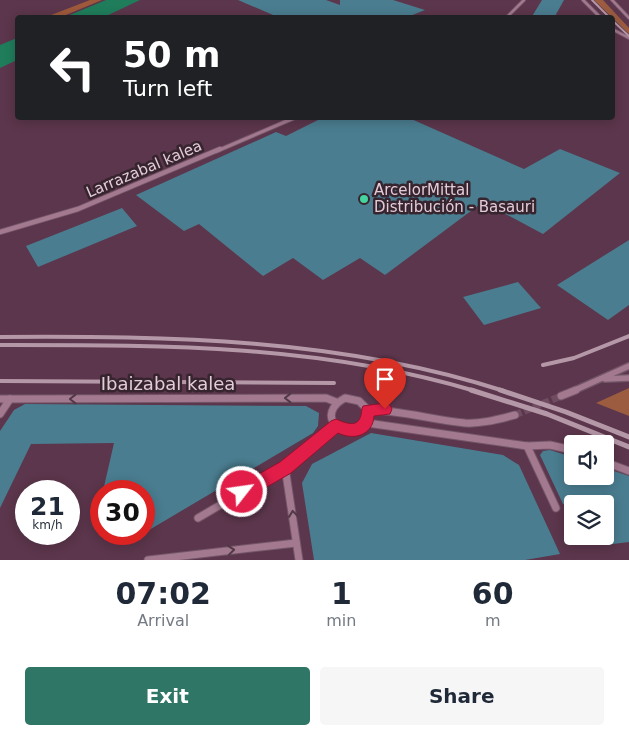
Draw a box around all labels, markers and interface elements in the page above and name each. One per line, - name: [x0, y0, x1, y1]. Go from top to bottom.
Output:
- icon: left: [40, 35, 105, 100]
- text: 50 m: [123, 35, 220, 75]
- text: Turn left: [123, 76, 212, 101]
- street label: Larrazabal kalea: [84, 137, 204, 201]
- place label: ArcelorMittal Distribución - Basauri: [374, 181, 535, 216]
- marker: ArcelorMittal Distribución - Basauri: [358, 193, 370, 205]
- pin: [364, 358, 406, 409]
- icon: arrive: [371, 365, 399, 393]
- street label: Ibaizabal kalea: [101, 373, 235, 394]
- one-way arrow: [284, 393, 292, 403]
- one-way arrow: [69, 394, 76, 404]
- map controls: [564, 435, 614, 545]
- button: sound: [564, 435, 614, 485]
- position arrow: [215, 465, 267, 517]
- speed limit sign: 30: [90, 480, 155, 545]
- text: 21: [30, 492, 65, 521]
- button: layers: [564, 495, 614, 545]
- one-way arrow: [288, 509, 299, 517]
- text: km/h: [32, 518, 63, 532]
- one-way arrow: [227, 545, 235, 556]
- text: 07:02: [115, 576, 211, 611]
- text: 1: [331, 576, 352, 611]
- text: 60: [472, 576, 514, 611]
- text: Arrival: [137, 611, 189, 630]
- text: min: [326, 611, 356, 630]
- text: m: [485, 611, 501, 630]
- button: Exit: [25, 667, 310, 725]
- button: Share: [320, 667, 604, 725]

